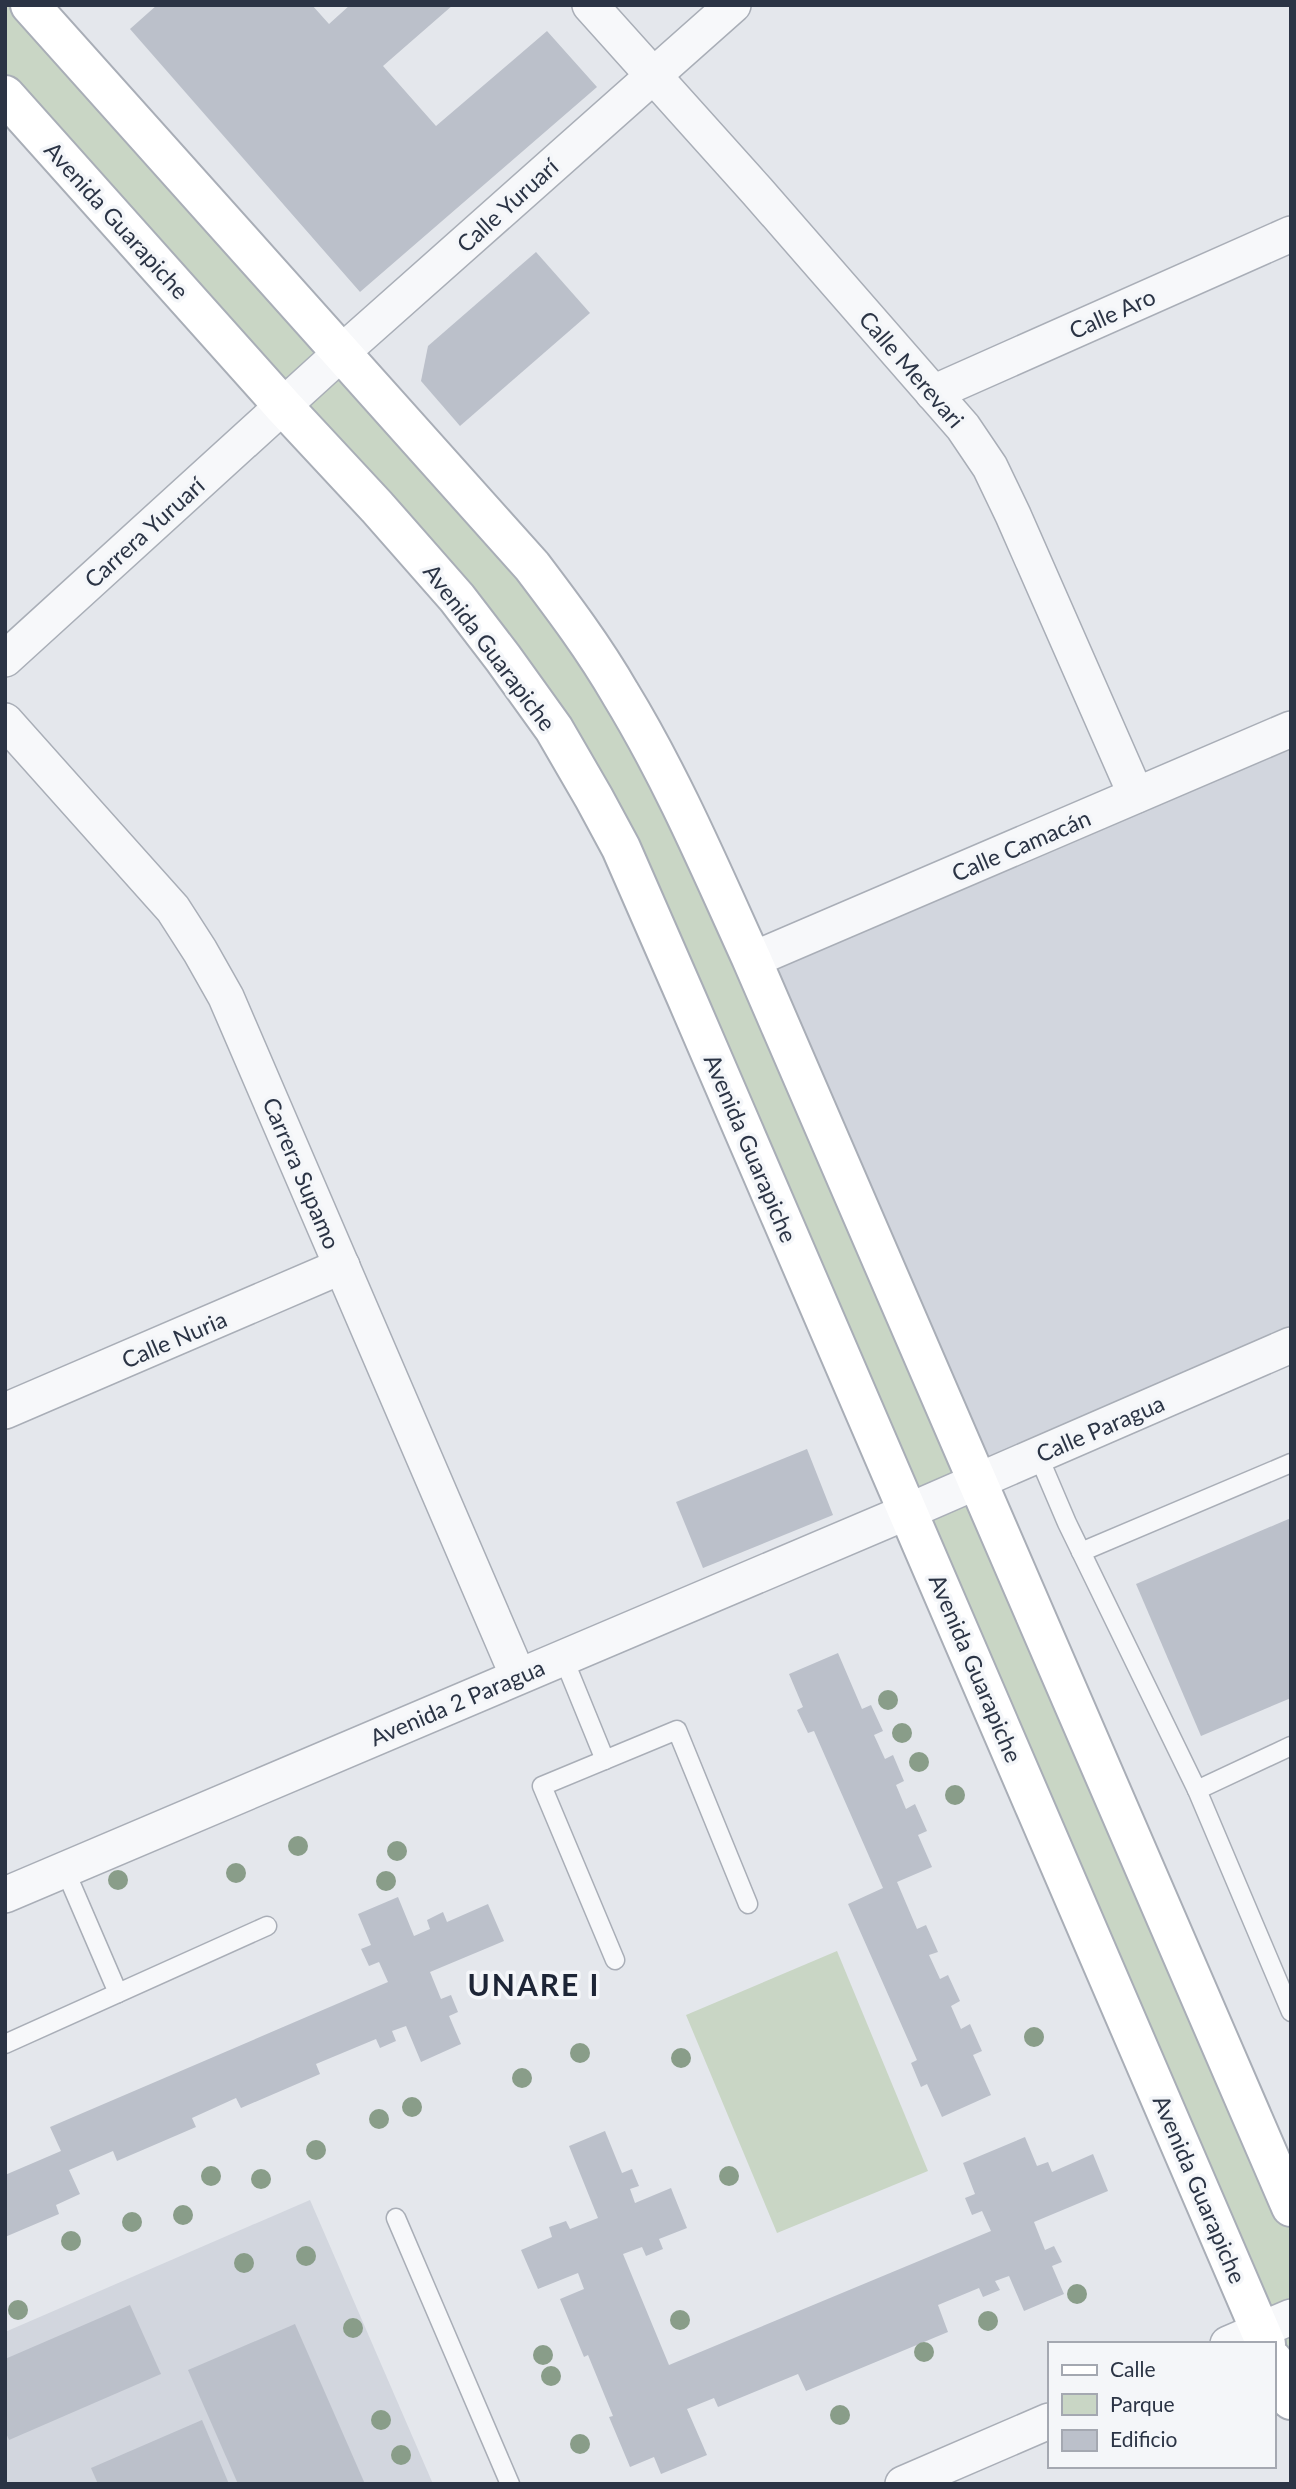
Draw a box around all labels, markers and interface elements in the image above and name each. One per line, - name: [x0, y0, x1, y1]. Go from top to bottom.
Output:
- street label: Avenida Guarapiche: [39, 136, 195, 304]
- street label: Calle Yuruarí: [451, 151, 564, 258]
- street label: Calle Aro: [1065, 282, 1159, 344]
- street label: Calle Merevari: [854, 305, 970, 433]
- street label: Carrera Yuruarí: [78, 470, 211, 593]
- street label: Avenida Guarapiche: [418, 558, 562, 736]
- street label: Calle Camacán: [947, 803, 1095, 887]
- street label: Avenida Guarapiche: [699, 1050, 803, 1246]
- street label: Carrera Supamo: [257, 1093, 347, 1253]
- street label: Calle Nuria: [117, 1304, 231, 1374]
- street label: Calle Paragua: [1032, 1388, 1168, 1468]
- street label: Avenida Guarapiche: [924, 1570, 1028, 1766]
- street label: Avenida 2 Paragua: [366, 1653, 548, 1751]
- district label: UNARE I: [468, 1966, 600, 2002]
- street label: Avenida Guarapiche: [1148, 2091, 1252, 2287]
- legend: [1048, 2342, 1275, 2468]
- text: Calle: [1110, 2356, 1155, 2381]
- text: Parque: [1110, 2391, 1175, 2416]
- text: Edificio: [1110, 2426, 1178, 2451]

